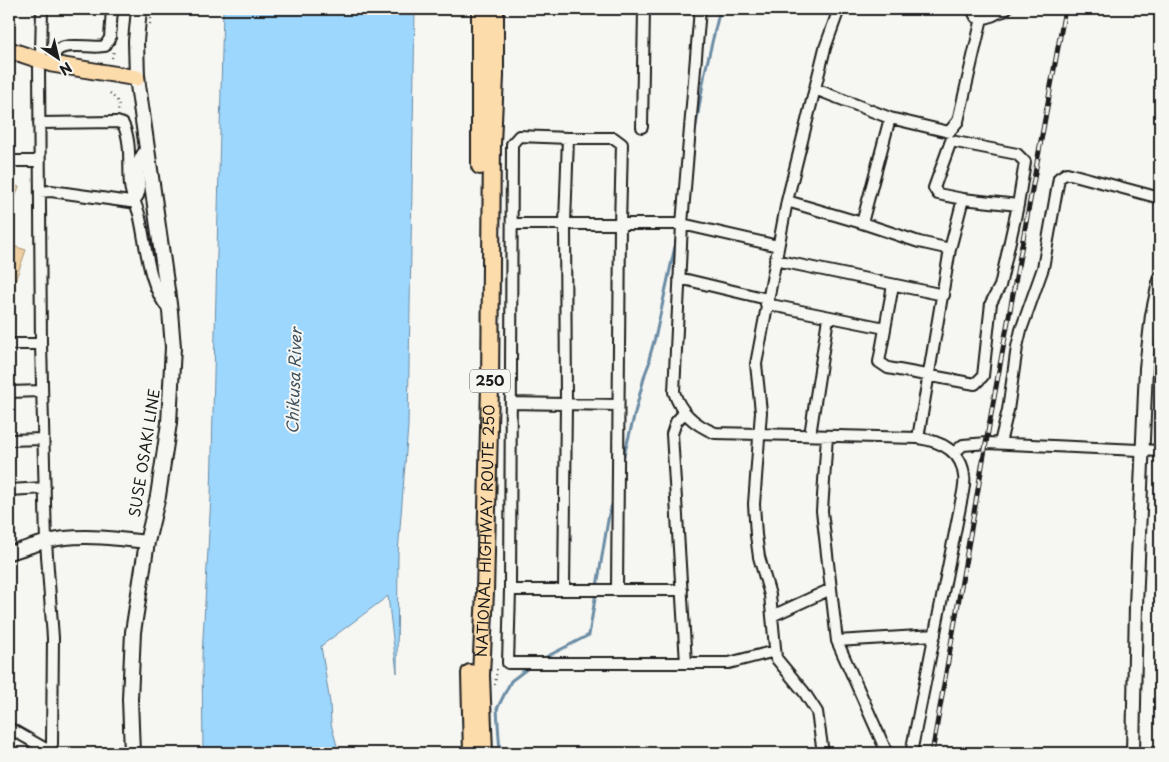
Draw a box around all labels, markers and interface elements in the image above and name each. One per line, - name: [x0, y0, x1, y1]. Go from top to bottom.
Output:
- north arrow: [32, 32, 82, 82]
- text: N: [55, 57, 76, 81]
- water label: Chikusa River: [279, 325, 307, 434]
- road number: 250: [470, 370, 510, 392]
- street label: SUSE OSAKI LINE: [122, 387, 165, 519]
- street label: NATIONAL HIGHWAY ROUTE 250: [469, 404, 500, 658]

